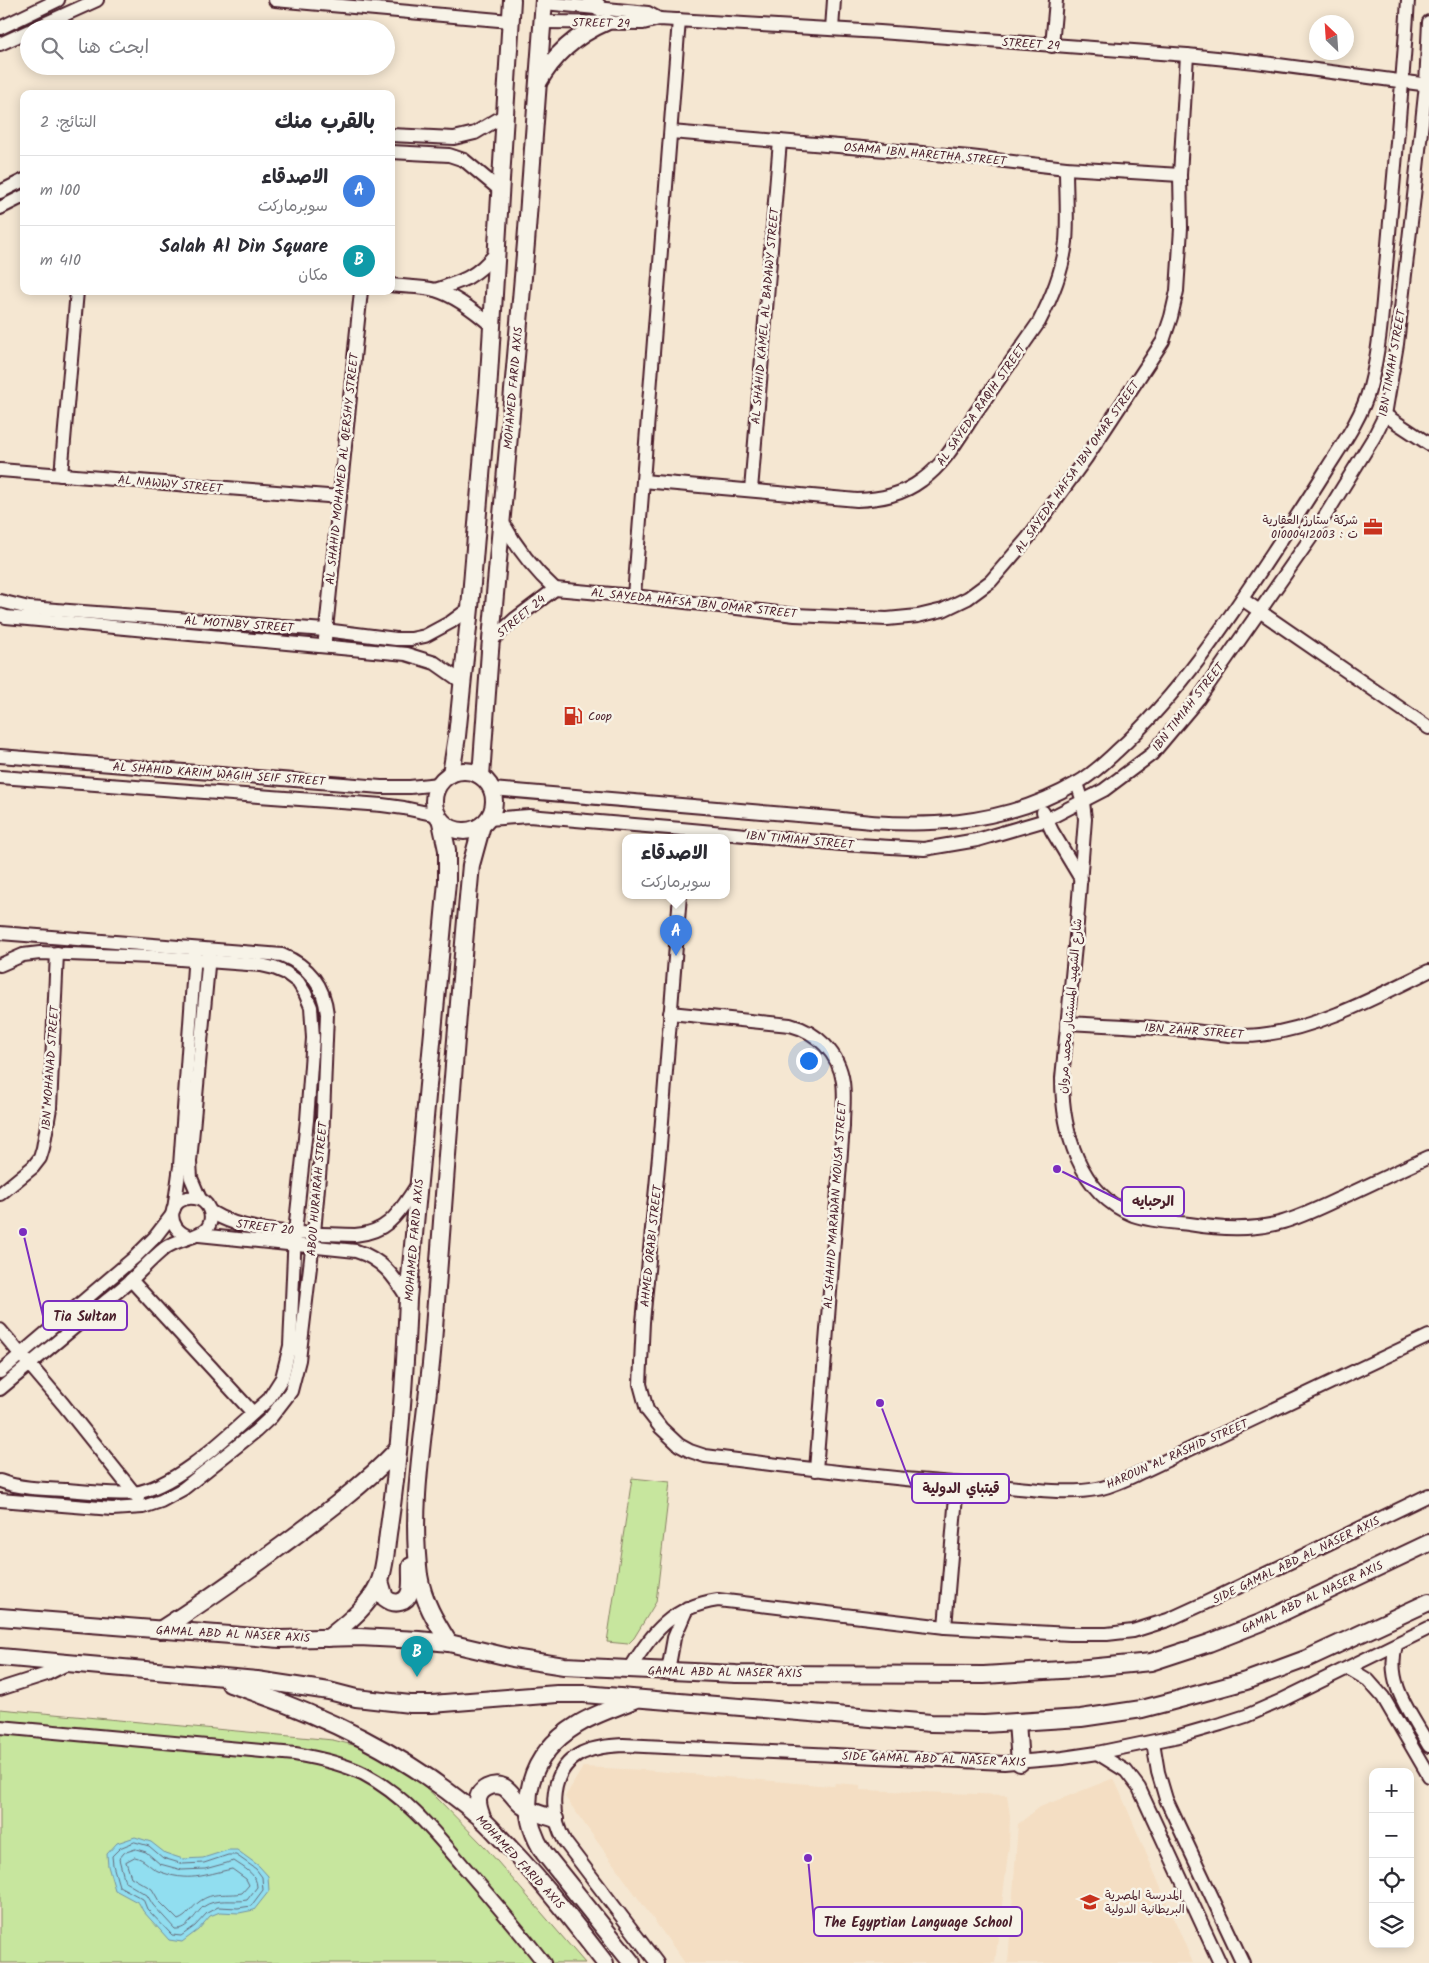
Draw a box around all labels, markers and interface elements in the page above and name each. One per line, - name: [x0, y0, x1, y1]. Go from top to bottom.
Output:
- street label: STREET 29: [572, 13, 630, 34]
- north arrow: [1309, 15, 1354, 60]
- search box: [20, 20, 395, 75]
- text: ابحث هنا: [78, 33, 149, 63]
- street label: STREET 29: [1001, 33, 1061, 56]
- icon: search: [38, 34, 66, 62]
- text: بالقرب منك: [275, 106, 375, 139]
- text: النتائج: 2: [40, 110, 97, 135]
- street label: OSAMA IBN HARETHA STREET: [843, 138, 1009, 171]
- text: الاصدقاء: [261, 163, 328, 193]
- text: 100 m: [40, 178, 80, 203]
- text: A: [354, 178, 364, 203]
- text: سوبرماركت: [258, 194, 328, 219]
- street label: AL SHAHID KAMEL AL BADAWY STREET: [747, 206, 785, 425]
- text: Salah Al Din Square: [160, 232, 328, 262]
- text: 410 m: [40, 248, 81, 273]
- text: B: [354, 248, 364, 273]
- text: مكان: [298, 263, 328, 288]
- street label: IBN TIMIAH STREET: [1374, 307, 1412, 418]
- street label: MOHAMED FARID AXIS: [499, 325, 528, 450]
- street label: AL SAYEDA RAQIH STREET: [932, 339, 1032, 470]
- street label: AL SHAHID MOHAMED AL QERSHY STREET: [321, 351, 364, 586]
- street label: AL SAYEDA HAFSA IBN OMAR STREET: [1010, 376, 1145, 557]
- street label: AL NAWWY STREET: [117, 470, 225, 499]
- place label: شركة ستارز العقارية ت : 01000412003: [1263, 511, 1358, 544]
- office icon: شركة ستارز العقارية ت : 01000412003: [1362, 516, 1384, 538]
- street label: AL SAYEDA HAFSA IBN OMAR STREET: [590, 583, 799, 624]
- street label: STREET 24: [493, 590, 550, 643]
- street label: AL MOTNBY STREET: [184, 611, 296, 638]
- street label: IBN TIMIAH STREET: [1148, 658, 1230, 756]
- fuel station icon: Coop: [562, 705, 584, 727]
- place label: Coop: [588, 707, 612, 726]
- street label: AL SHAHID KARIM WAGIH SEIF STREET: [112, 758, 328, 792]
- street label: IBN TIMIAH STREET: [745, 826, 856, 855]
- popup: [622, 834, 730, 899]
- text: الاصدقاء: [641, 839, 708, 869]
- text: سوبرماركت: [641, 870, 711, 895]
- pin: A: [660, 915, 692, 956]
- street label: شارع الشهيد المستشار محمد مروان: [1053, 918, 1088, 1094]
- street label: IBN MOHANAD STREET: [37, 1004, 64, 1131]
- street label: IBN ZAHR STREET: [1144, 1019, 1246, 1045]
- your location: [796, 1048, 822, 1074]
- street label: AL SHAHID MARAWAN MOUSA STREET: [819, 1099, 852, 1309]
- street label: ABOU HURAIRAH STREET: [302, 1119, 333, 1257]
- street label: MOHAMED FARID AXIS: [400, 1177, 429, 1302]
- street label: AHMED ORABI STREET: [636, 1183, 668, 1308]
- callout: الرحبايه: [1122, 1187, 1184, 1216]
- text: الرحبايه: [1132, 1191, 1174, 1213]
- street label: STREET 20: [235, 1215, 295, 1240]
- callout: Tia Sultan: [43, 1301, 127, 1330]
- text: Tia Sultan: [53, 1306, 117, 1328]
- street label: HAROUN AL RASHID STREET: [1103, 1414, 1253, 1494]
- callout: قيتباي الدولية: [912, 1474, 1009, 1503]
- text: قيتباي الدولية: [922, 1478, 1000, 1500]
- street label: SIDE GAMAL ABD AL NASER AXIS: [1210, 1513, 1382, 1607]
- street label: GAMAL ABD AL NASER AXIS: [1239, 1558, 1385, 1636]
- street label: GAMAL ABD AL NASER AXIS: [155, 1621, 311, 1648]
- pin: B: [401, 1636, 433, 1677]
- street label: GAMAL ABD AL NASER AXIS: [648, 1662, 803, 1683]
- street label: SIDE GAMAL ABD AL NASER AXIS: [842, 1747, 1027, 1772]
- map controls: [1369, 1768, 1414, 1948]
- button: +: [1369, 1768, 1414, 1813]
- street label: MOHAMED FARID AXIS: [471, 1811, 569, 1914]
- button: −: [1369, 1813, 1414, 1858]
- button: locate: [1369, 1858, 1414, 1903]
- place label: المدرسة المصرية البريطانية الدولية: [1105, 1886, 1185, 1919]
- school or university icon: المدرسة المصرية البريطانية الدولية: [1079, 1891, 1101, 1913]
- button: layers: [1369, 1903, 1414, 1948]
- callout: The Egyptian Language School: [814, 1907, 1022, 1936]
- text: The Egyptian Language School: [824, 1912, 1012, 1934]

